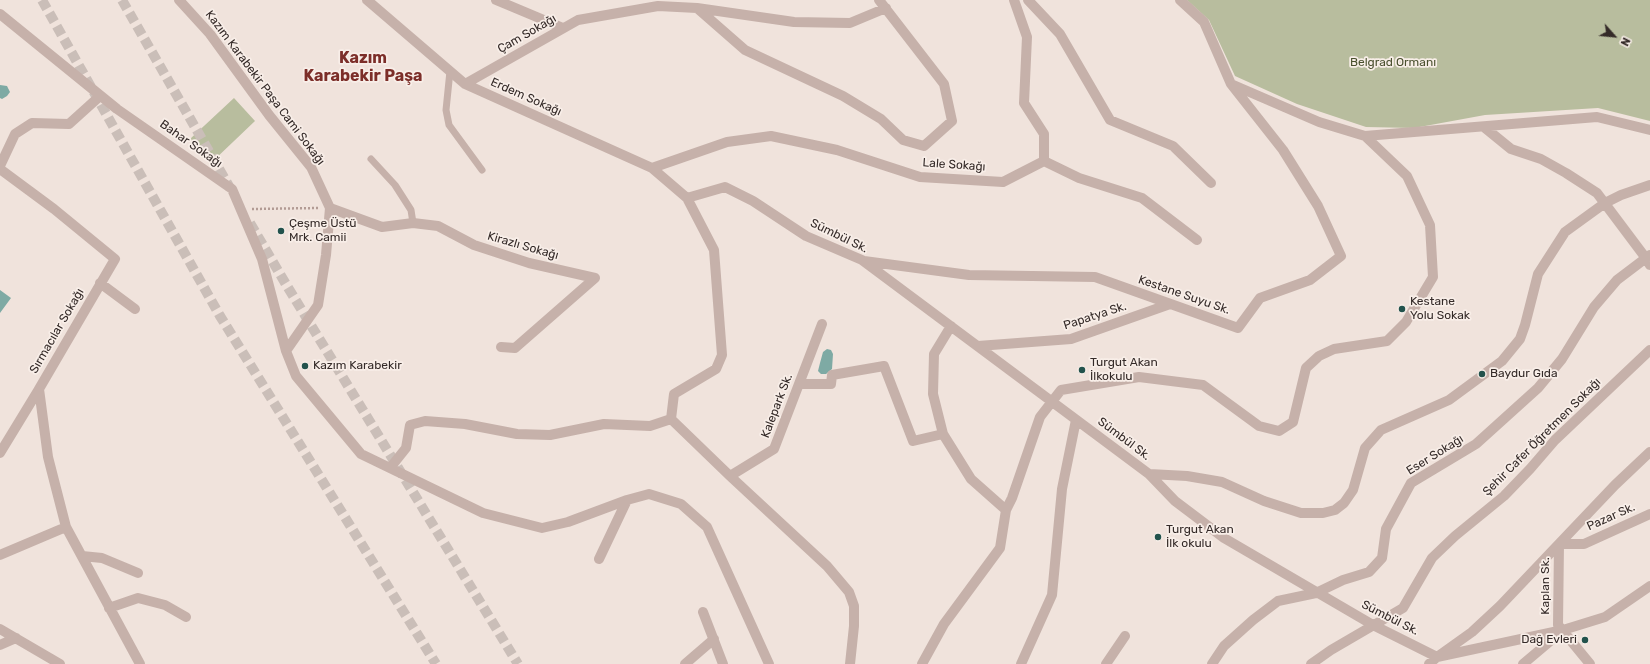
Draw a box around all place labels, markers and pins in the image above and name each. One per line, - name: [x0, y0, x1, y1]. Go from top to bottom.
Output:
- place label: Çeşme Üstü Mrk. Camii: [289, 217, 357, 245]
- marker: Çeşme Üstü Mrk. Camii: [276, 226, 286, 236]
- place label: Kestane Yolu Sokak: [1410, 295, 1470, 323]
- marker: Kestane Yolu Sokak: [1397, 304, 1407, 314]
- place label: Turgut Akan İlkokulu: [1090, 356, 1158, 384]
- place label: Kazım Karabekir: [313, 359, 402, 373]
- marker: Kazım Karabekir: [300, 361, 310, 371]
- marker: Turgut Akan İlkokulu: [1077, 365, 1087, 375]
- place label: Baydur Gıda: [1490, 367, 1558, 381]
- marker: Baydur Gıda: [1477, 369, 1487, 379]
- place label: Turgut Akan İlk okulu: [1166, 523, 1234, 551]
- marker: Turgut Akan İlk okulu: [1153, 532, 1163, 542]
- place label: Dağ Evleri: [1521, 633, 1577, 647]
- marker: Dağ Evleri: [1580, 635, 1590, 645]

